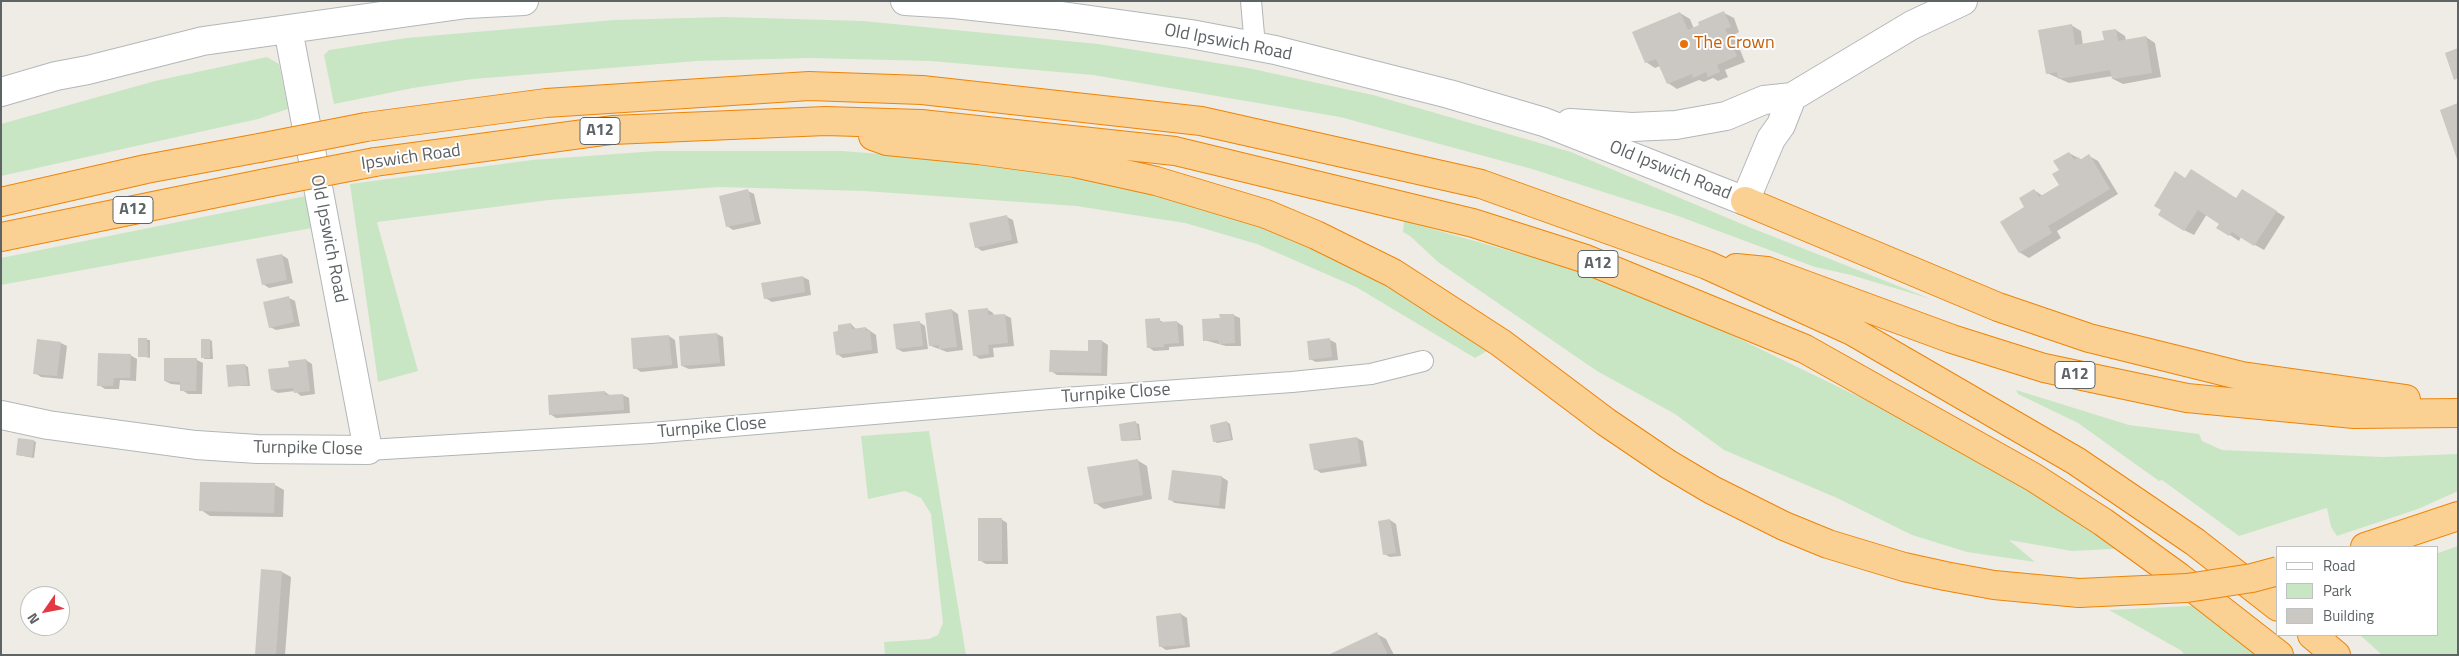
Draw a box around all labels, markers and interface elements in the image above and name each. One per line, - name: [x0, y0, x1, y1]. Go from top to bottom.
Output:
- street label: Old Ipswich Road: [1162, 20, 1294, 66]
- place label: The Crown: [1694, 33, 1775, 55]
- marker: The Crown: [1678, 38, 1690, 50]
- road number: A12: [580, 118, 620, 144]
- street label: Old Ipswich Road: [1606, 137, 1734, 205]
- street label: Ipswich Road: [360, 140, 462, 176]
- street label: Old Ipswich Road: [305, 173, 351, 305]
- road number: A12: [113, 196, 153, 224]
- road number: A12: [1578, 250, 1618, 278]
- road number: A12: [2055, 362, 2095, 388]
- street label: Turnpike Close: [1061, 379, 1171, 409]
- street label: Turnpike Close: [657, 412, 767, 444]
- street label: Turnpike Close: [253, 437, 363, 461]
- legend: [2276, 546, 2439, 636]
- text: Road: [2323, 554, 2355, 577]
- text: Park: [2323, 579, 2352, 602]
- north arrow: [20, 586, 70, 636]
- text: Building: [2323, 604, 2374, 627]
- text: N: [21, 609, 44, 629]

